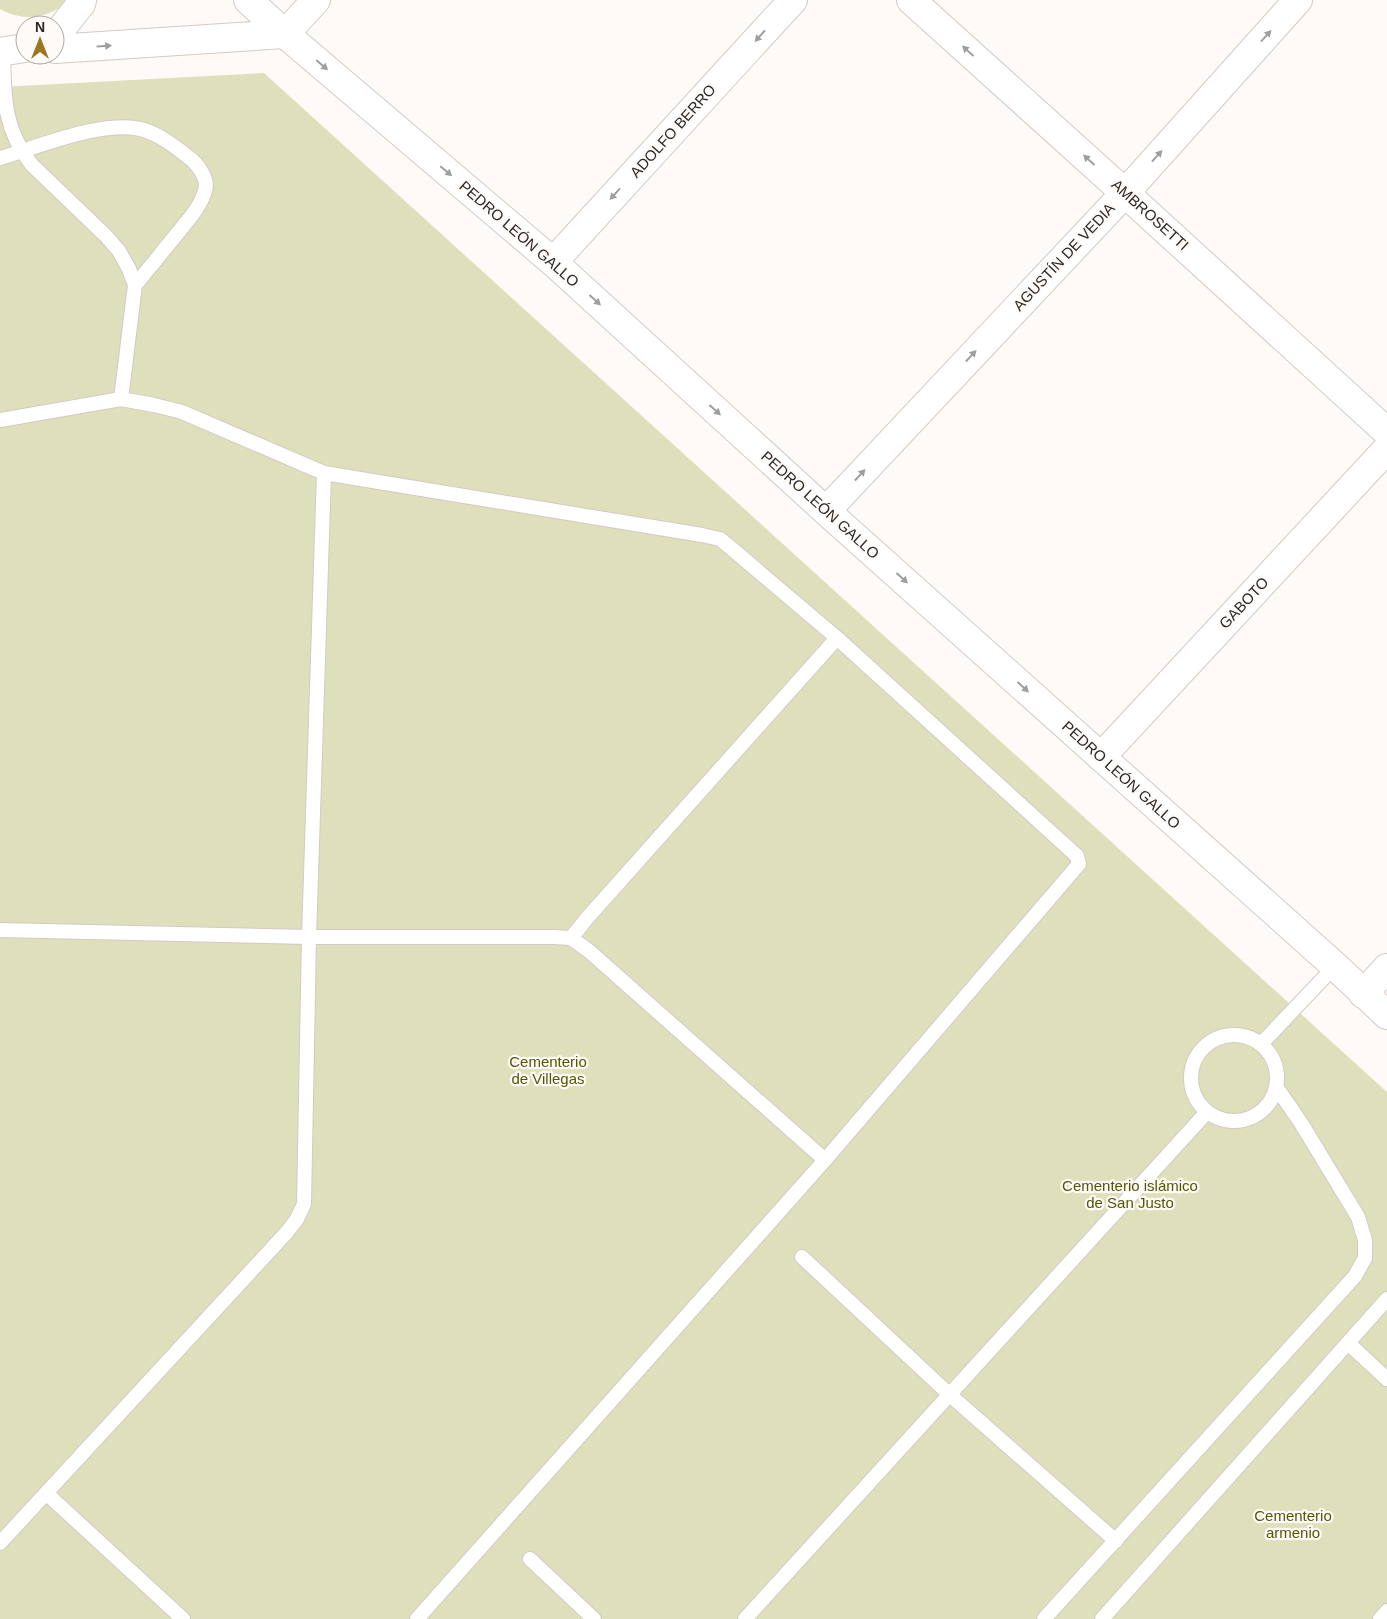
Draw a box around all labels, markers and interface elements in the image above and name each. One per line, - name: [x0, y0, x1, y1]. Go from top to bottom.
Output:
- north arrow: [15, 15, 65, 65]
- text: N: [35, 19, 45, 35]
- one-way arrow: [754, 29, 766, 41]
- one-way arrow: [1260, 30, 1272, 42]
- one-way arrow: [96, 41, 112, 49]
- one-way arrow: [962, 45, 974, 57]
- one-way arrow: [316, 60, 329, 71]
- street label: ADOLFO BERRO: [626, 81, 719, 181]
- one-way arrow: [1152, 150, 1163, 163]
- one-way arrow: [1083, 154, 1095, 166]
- one-way arrow: [439, 165, 452, 176]
- street label: AMBROSETTI: [1108, 176, 1192, 254]
- street label: PEDRO LEÓN GALLO: [456, 177, 582, 290]
- one-way arrow: [609, 188, 621, 200]
- street label: AGUSTÍN DE VEDIA: [1009, 199, 1118, 314]
- one-way arrow: [589, 294, 601, 306]
- one-way arrow: [965, 351, 977, 363]
- one-way arrow: [709, 404, 722, 415]
- street label: PEDRO LEÓN GALLO: [758, 447, 883, 562]
- one-way arrow: [854, 469, 866, 481]
- one-way arrow: [895, 572, 907, 584]
- street label: GABOTO: [1216, 573, 1272, 632]
- one-way arrow: [1016, 681, 1028, 693]
- street label: PEDRO LEÓN GALLO: [1059, 717, 1184, 832]
- park label: Cementerio de Villegas: [509, 1053, 587, 1087]
- park label: Cementerio islámico de San Justo: [1062, 1177, 1198, 1211]
- park label: Cementerio armenio: [1254, 1507, 1332, 1541]

